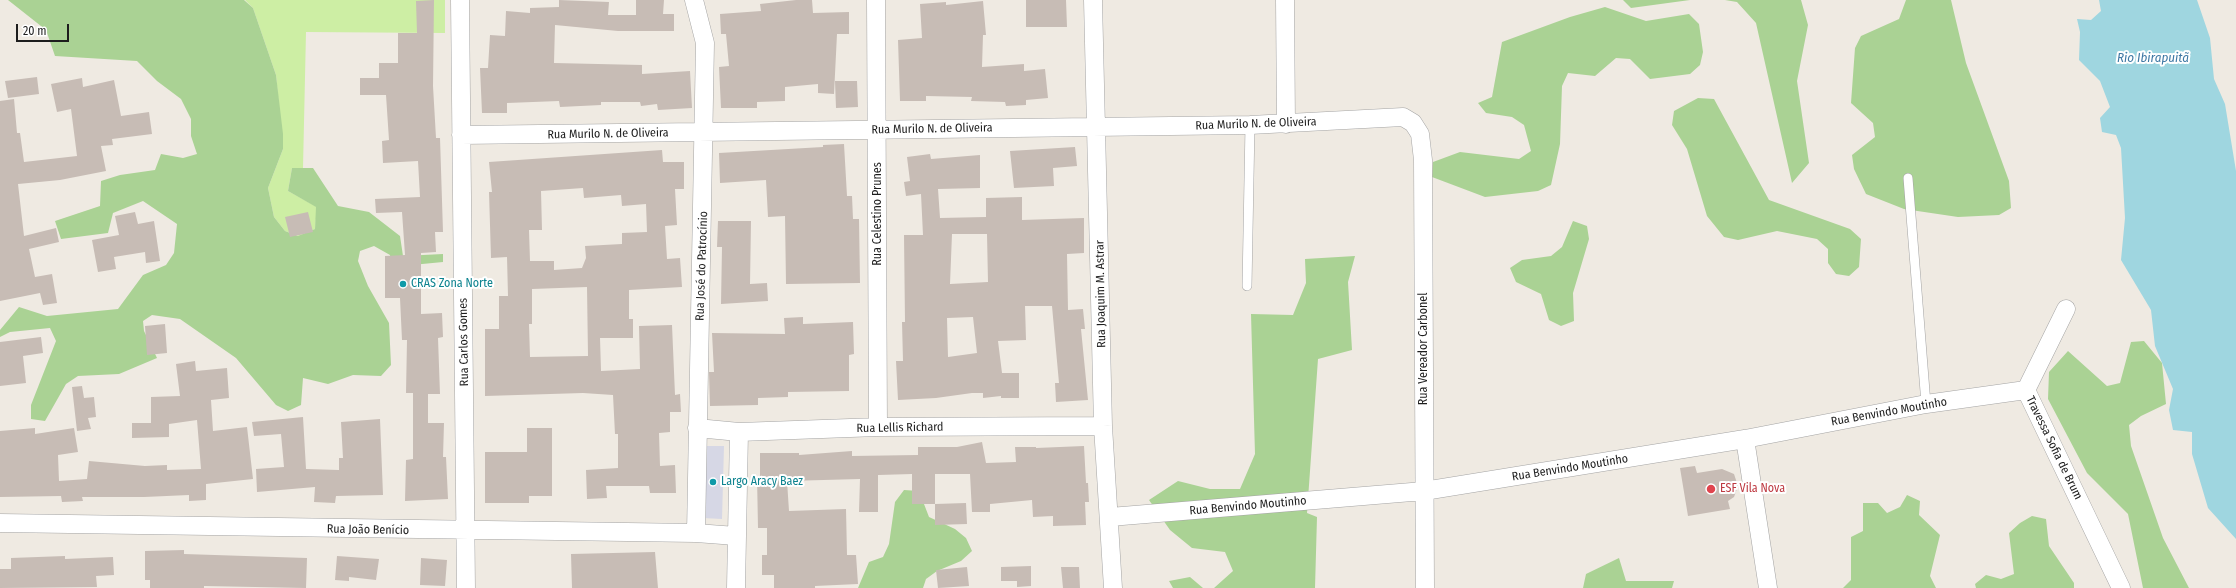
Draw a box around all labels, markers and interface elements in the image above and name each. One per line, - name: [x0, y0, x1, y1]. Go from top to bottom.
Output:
- scale bar: [18, 16, 71, 42]
- text: 20 m: [23, 24, 47, 38]
- water label: Rio Ibirapuitã: [2117, 50, 2189, 66]
- street label: Rua Murilo N. de Oliveira: [1195, 115, 1317, 133]
- street label: Rua Murilo N. de Oliveira: [871, 121, 993, 137]
- street label: Rua Murilo N. de Oliveira: [547, 126, 669, 142]
- street label: Rua Celestino Prunes: [871, 162, 885, 266]
- street label: Rua José do Patrocínio: [693, 211, 711, 321]
- street label: Rua Joaquim M. Astrar: [1093, 240, 1109, 348]
- place label: CRAS Zona Norte: [411, 277, 493, 291]
- marker: CRAS Zona Norte: [398, 279, 408, 289]
- street label: Rua Vereador Carbonel: [1417, 293, 1431, 405]
- street label: Rua Carlos Gomes: [456, 298, 472, 386]
- street label: Travessa Sofia de Brum: [2023, 394, 2085, 502]
- street label: Rua Benvindo Moutinho: [1830, 395, 1948, 429]
- street label: Rua Lellis Richard: [856, 420, 944, 436]
- street label: Rua Benvindo Moutinho: [1511, 452, 1629, 484]
- place label: Largo Aracy Baez: [721, 475, 803, 489]
- marker: Largo Aracy Baez: [708, 477, 718, 487]
- place label: ESF Vila Nova: [1720, 482, 1785, 496]
- marker: ESF Vila Nova: [1705, 483, 1717, 495]
- street label: Rua Benvindo Moutinho: [1189, 494, 1307, 518]
- street label: Rua João Benício: [327, 522, 409, 538]

